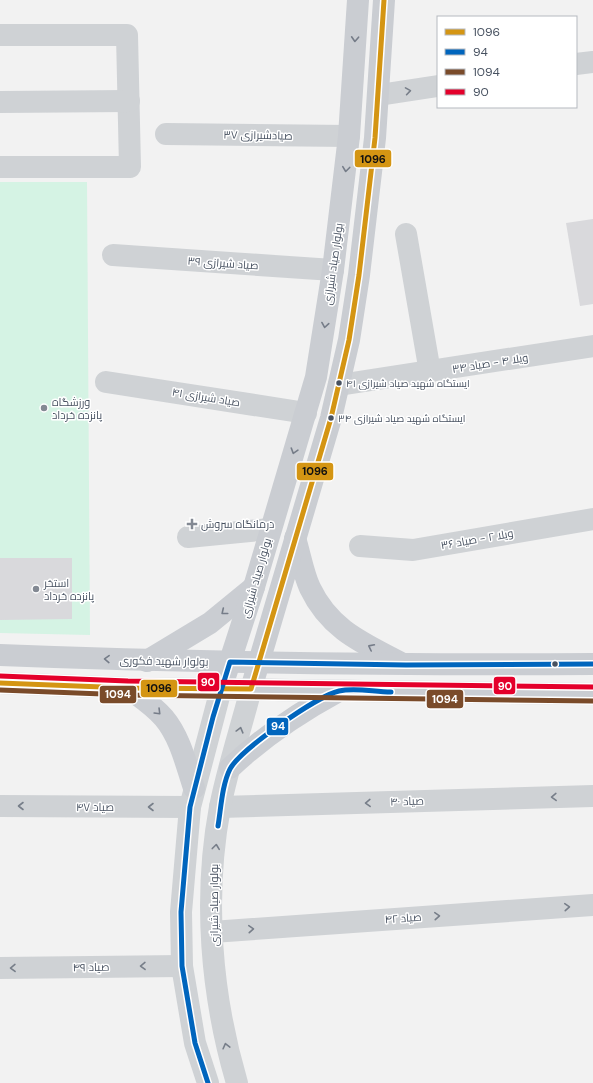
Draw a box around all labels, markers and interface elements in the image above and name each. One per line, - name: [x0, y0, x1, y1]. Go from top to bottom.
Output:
- legend: [437, 16, 577, 108]
- text: 1096: [473, 24, 500, 40]
- one-way arrow: [351, 36, 360, 42]
- text: 94: [473, 44, 488, 60]
- text: 1094: [473, 64, 500, 80]
- text: 90: [473, 84, 489, 100]
- one-way arrow: [405, 87, 411, 96]
- street label: صیادشیرازی ۳۷: [223, 127, 293, 143]
- line badge: 1096: [354, 149, 392, 168]
- text: 1096: [360, 152, 386, 166]
- one-way arrow: [341, 165, 350, 172]
- street label: بولوار صیاد شیرازی: [320, 222, 346, 306]
- street label: صیاد شیرازی ۳۹: [187, 254, 259, 272]
- one-way arrow: [321, 322, 329, 328]
- street label: ویلا ۴ - صیاد ۳۴: [451, 350, 529, 376]
- place label: ایستگاه شهید صیاد شیرازی ۴۱: [346, 377, 470, 390]
- marker: ایستگاه شهید صیاد شیرازی ۴۱: [334, 378, 344, 388]
- street label: صیاد شیرازی ۴۱: [171, 385, 241, 409]
- place label: ورزشگاه پانزده خرداد: [52, 395, 102, 422]
- marker: ورزشگاه پانزده خرداد: [39, 403, 49, 413]
- place label: ایستگاه شهید صیاد شیرازی ۳۴: [338, 412, 465, 425]
- marker: ایستگاه شهید صیاد شیرازی ۳۴: [326, 413, 336, 423]
- one-way arrow: [290, 448, 299, 455]
- line badge: 1096: [296, 462, 334, 481]
- text: 1096: [302, 464, 328, 478]
- place label: درمانگاه سروش: [201, 517, 274, 531]
- marker: درمانگاه سروش: [186, 518, 198, 530]
- street label: ویلا ۲ - صیاد ۳۶: [440, 526, 514, 552]
- street label: بولوار صیاد شیرازی: [238, 536, 274, 620]
- place label: استخر پانزده خرداد: [43, 576, 94, 603]
- marker: استخر پانزده خرداد: [31, 584, 41, 594]
- one-way arrow: [221, 607, 228, 614]
- one-way arrow: [368, 644, 375, 652]
- street label: بولوار شهید فکوری: [119, 653, 209, 669]
- one-way arrow: [104, 655, 110, 664]
- unlabelled marker: [550, 659, 560, 669]
- line badge: 90: [197, 672, 220, 692]
- text: 90: [201, 675, 216, 689]
- line badge: 90: [493, 676, 516, 695]
- line badge: 1096: [140, 679, 178, 698]
- text: 90: [498, 679, 513, 693]
- text: 1096: [146, 681, 172, 695]
- line badge: 1094: [99, 685, 137, 704]
- text: 1094: [105, 687, 131, 701]
- line badge: 1094: [426, 689, 464, 709]
- text: 1094: [432, 692, 458, 706]
- one-way arrow: [154, 707, 161, 715]
- line badge: 94: [266, 717, 289, 736]
- text: 94: [271, 719, 285, 733]
- one-way arrow: [236, 727, 244, 733]
- street label: صیاد ۴۰: [390, 793, 424, 809]
- one-way arrow: [551, 793, 557, 801]
- one-way arrow: [365, 798, 371, 807]
- street label: صیاد ۴۷: [76, 800, 114, 814]
- one-way arrow: [18, 802, 24, 810]
- one-way arrow: [148, 803, 154, 811]
- one-way arrow: [211, 844, 220, 850]
- street label: بولوار صیاد شیرازی: [207, 864, 221, 946]
- one-way arrow: [564, 902, 570, 911]
- street label: صیاد ۴۲: [384, 910, 422, 926]
- one-way arrow: [434, 911, 440, 920]
- one-way arrow: [248, 924, 254, 933]
- street label: صیاد ۴۹: [72, 960, 110, 974]
- one-way arrow: [140, 962, 146, 970]
- one-way arrow: [10, 963, 16, 972]
- one-way arrow: [223, 1042, 231, 1049]

